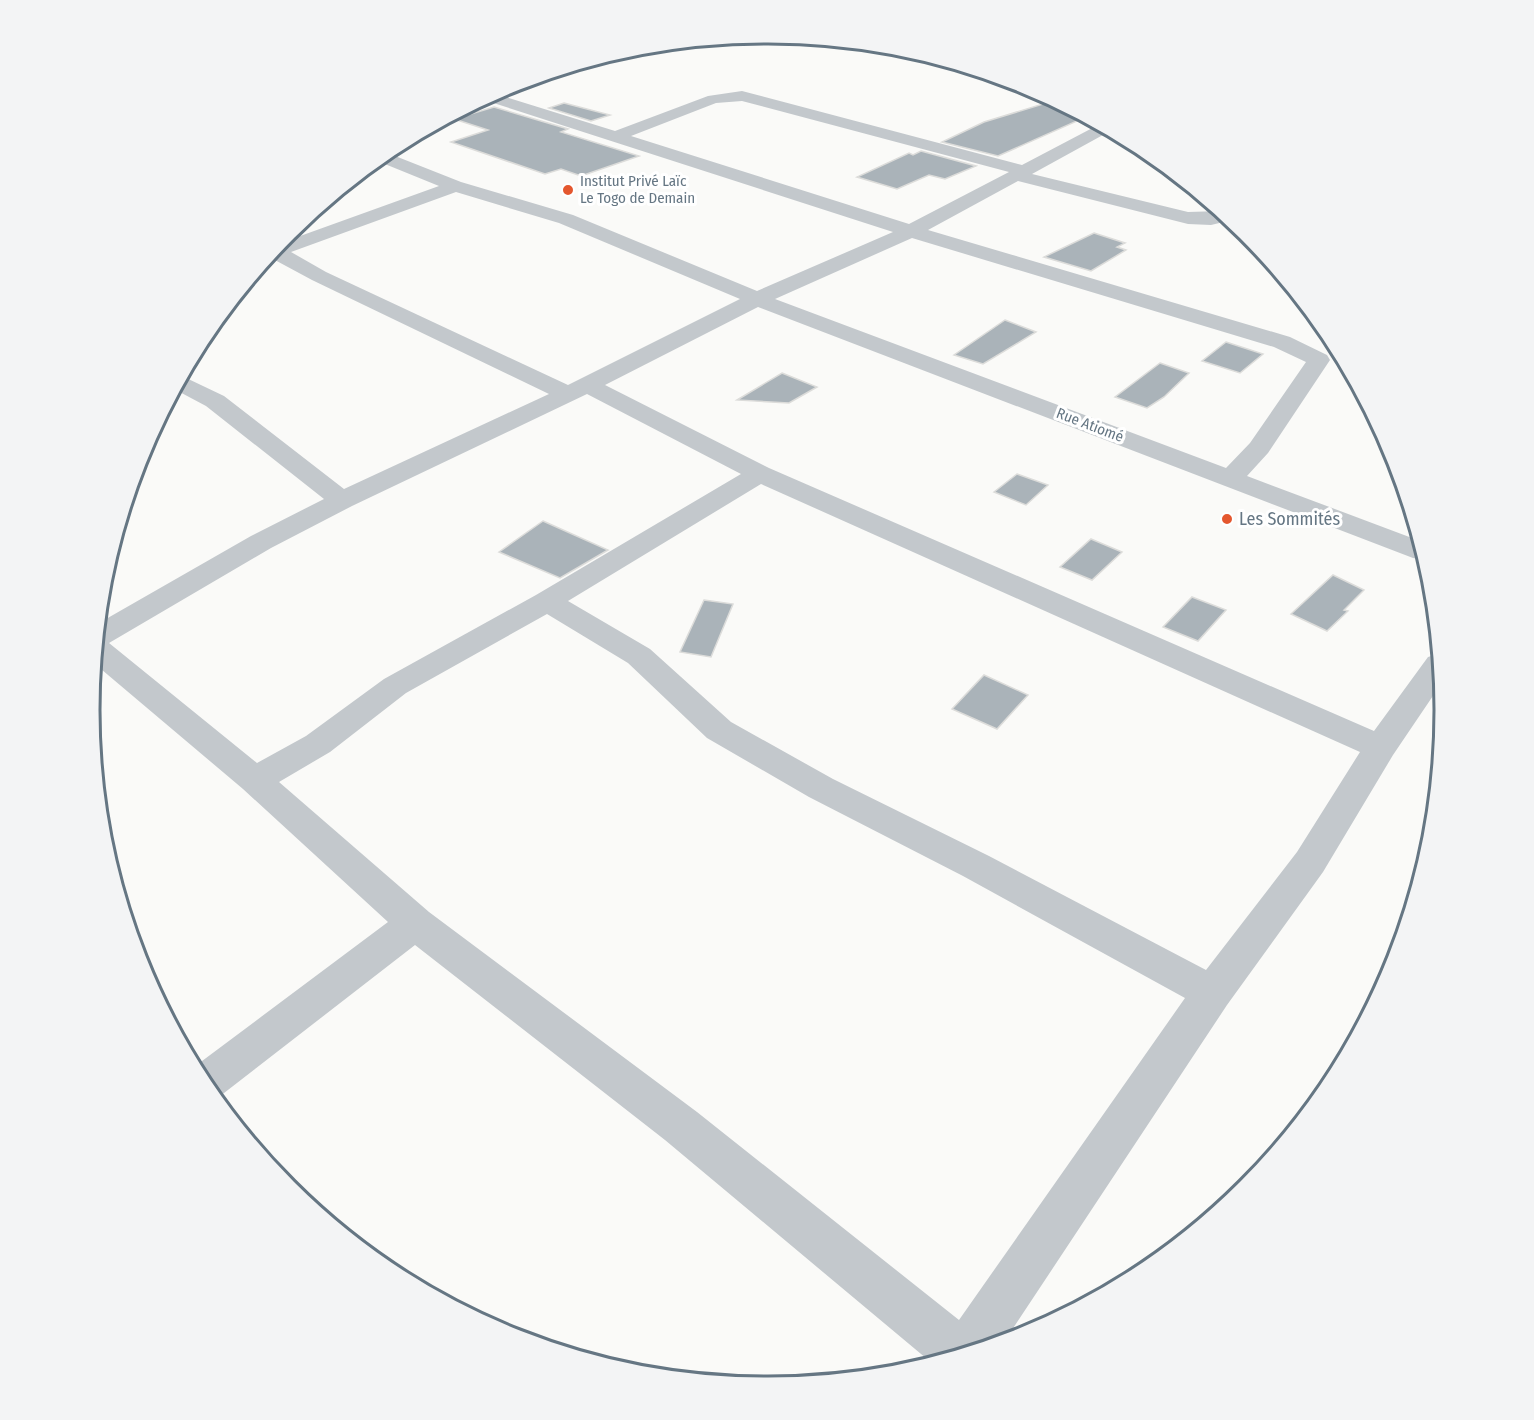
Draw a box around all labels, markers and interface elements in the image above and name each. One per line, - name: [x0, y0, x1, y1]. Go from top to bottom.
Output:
- place label: Institut Privé Laïc Le Togo de Demain: [580, 172, 695, 207]
- marker: Institut Privé Laïc Le Togo de Demain: [561, 183, 575, 197]
- street label: Rue Atiomé: [1054, 404, 1126, 446]
- place label: Les Sommités: [1239, 508, 1341, 530]
- marker: Les Sommités: [1220, 512, 1234, 526]

